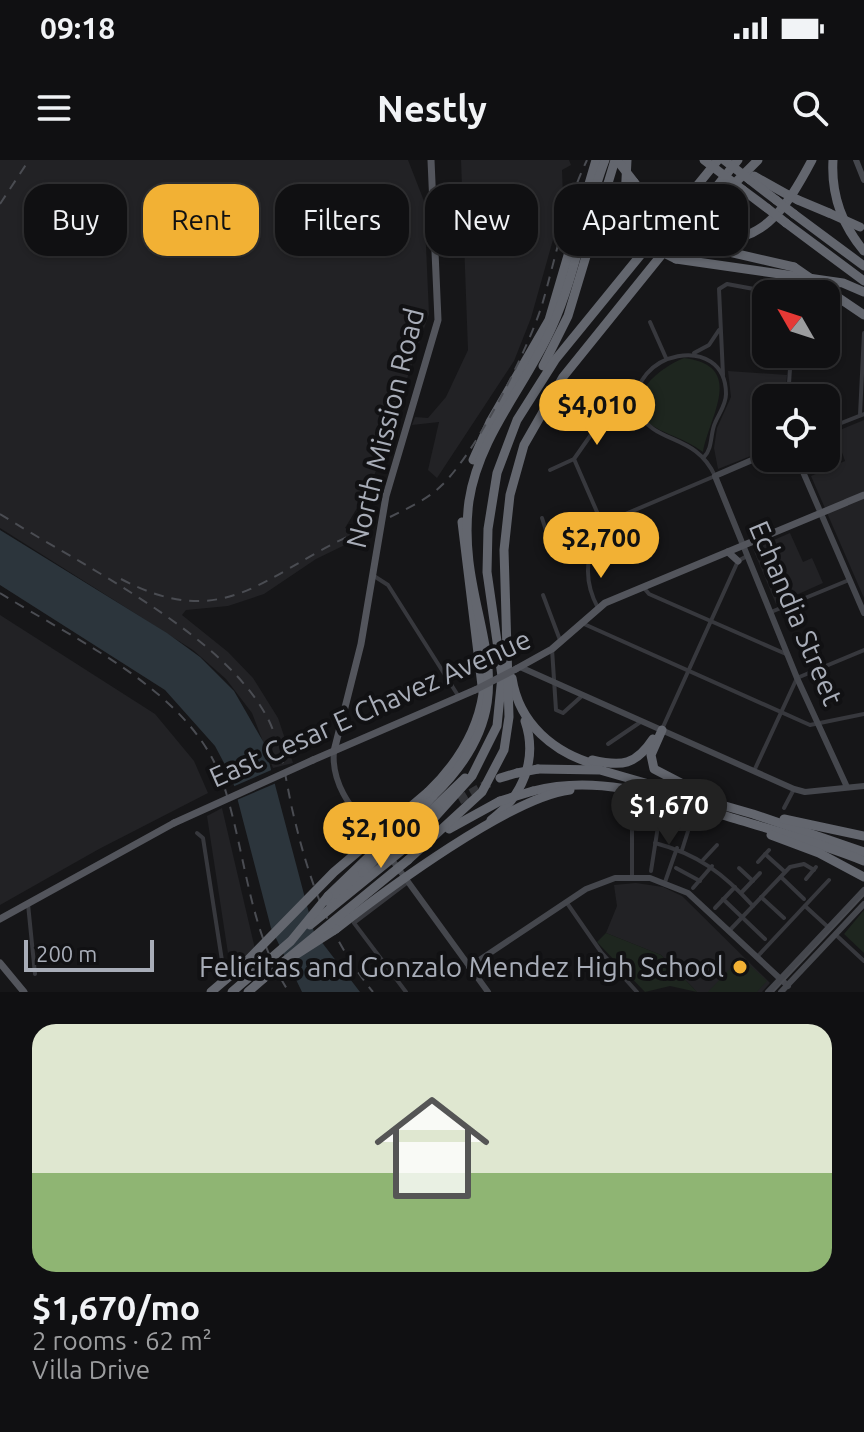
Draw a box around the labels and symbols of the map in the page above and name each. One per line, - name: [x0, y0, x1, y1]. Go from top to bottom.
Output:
- north arrow: [752, 280, 840, 368]
- street label: North Mission Road: [340, 305, 429, 551]
- pin: $4,010: [532, 379, 662, 447]
- pin: $2,700: [536, 512, 666, 580]
- street label: Echandia Street: [744, 516, 849, 710]
- street label: East Cesar E Chavez Avenue: [204, 623, 535, 793]
- pin: $1,670: [604, 779, 734, 847]
- pin: $2,100: [316, 802, 446, 870]
- scale bar: [24, 936, 154, 972]
- place label: Felicitas and Gonzalo Mendez High School: [199, 951, 724, 982]
- marker: Felicitas and Gonzalo Mendez High School: [731, 958, 749, 976]

